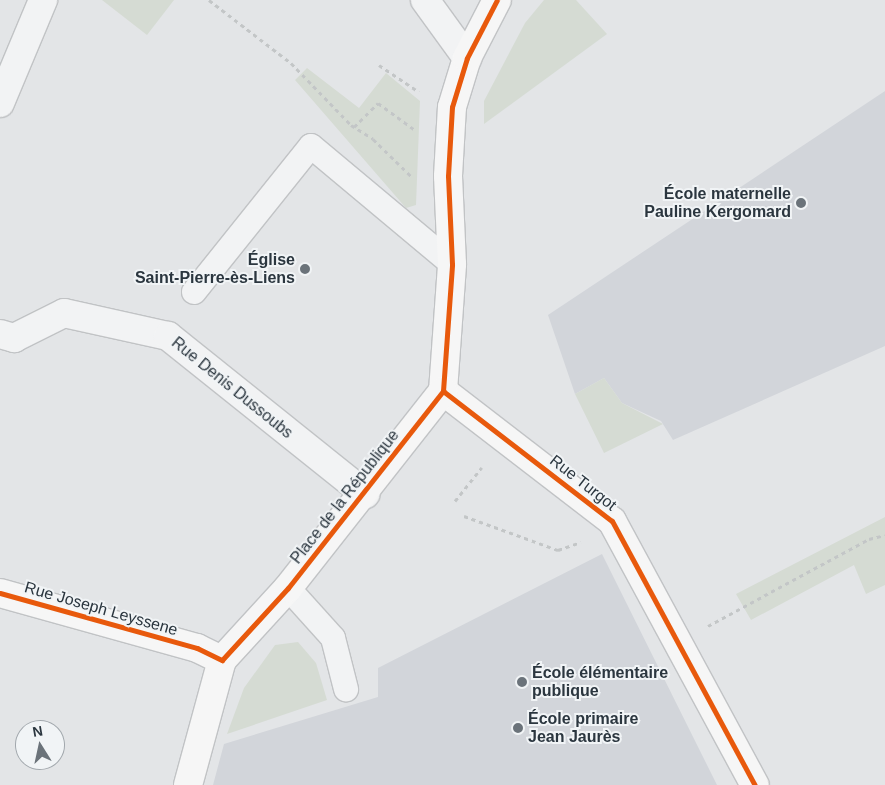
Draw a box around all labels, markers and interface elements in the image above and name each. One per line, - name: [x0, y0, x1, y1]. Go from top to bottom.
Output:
- place label: École maternelle Pauline Kergomard: [644, 184, 791, 222]
- marker: École maternelle Pauline Kergomard: [795, 197, 807, 209]
- place label: Église Saint-Pierre-ès-Liens: [135, 250, 295, 288]
- marker: Église Saint-Pierre-ès-Liens: [299, 263, 311, 275]
- street label: Rue Denis Dussoubs: [168, 333, 296, 443]
- street label: Place de la République: [287, 426, 403, 568]
- street label: Rue Turgot: [546, 451, 620, 515]
- street label: Rue Joseph Leyssene: [22, 578, 180, 640]
- place label: École élémentaire publique: [532, 663, 668, 701]
- marker: École élémentaire publique: [516, 676, 528, 688]
- place label: École primaire Jean Jaurès: [528, 709, 638, 747]
- north arrow: [15, 720, 65, 770]
- text: N: [31, 722, 44, 740]
- marker: École primaire Jean Jaurès: [512, 722, 524, 734]

